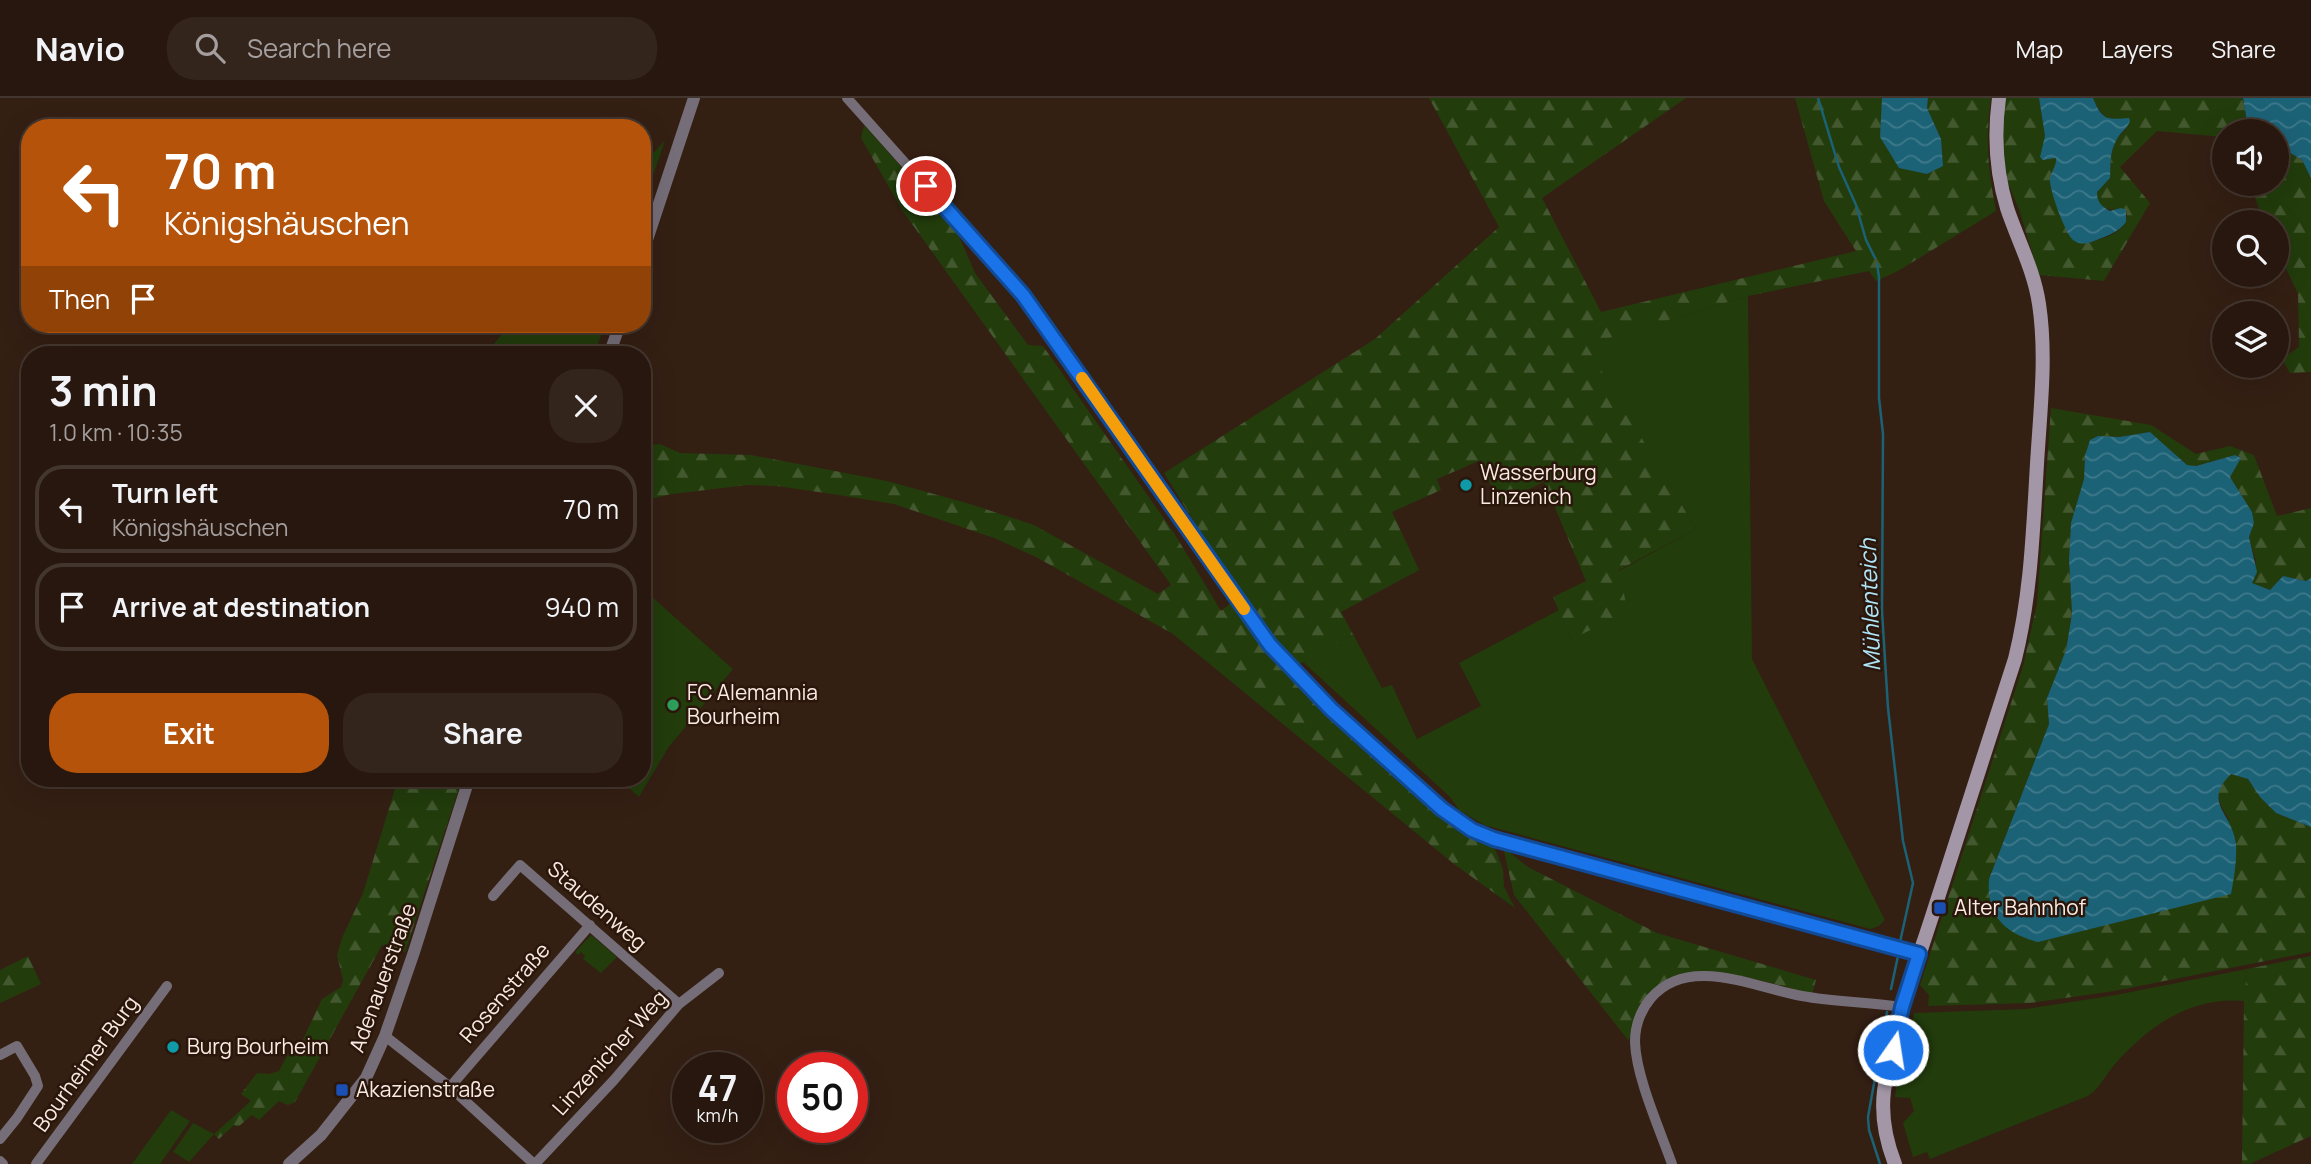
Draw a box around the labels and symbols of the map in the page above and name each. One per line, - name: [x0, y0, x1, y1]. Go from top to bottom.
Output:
- pin: [896, 156, 956, 216]
- place label: Wasserburg Linzenich: [1480, 458, 1597, 510]
- marker: Wasserburg Linzenich: [1458, 477, 1474, 493]
- water label: Mühlenteich: [1851, 537, 1887, 672]
- place label: FC Alemannia Bourheim: [687, 678, 818, 730]
- marker: FC Alemannia Bourheim: [665, 697, 681, 713]
- street label: Staudenweg: [542, 854, 653, 956]
- place label: Alter Bahnhof: [1954, 893, 2087, 921]
- street label: Adenauerstraße: [342, 899, 422, 1056]
- marker: Alter Bahnhof: [1932, 900, 1948, 916]
- street label: Rosenstraße: [453, 936, 556, 1048]
- street label: Linzenicher Weg: [546, 984, 673, 1121]
- street label: Bourheimer Burg: [26, 990, 144, 1137]
- position arrow: [1856, 1013, 1930, 1087]
- place label: Burg Bourheim: [187, 1032, 329, 1060]
- marker: Burg Bourheim: [165, 1039, 181, 1055]
- speed limit sign: 50: [777, 1052, 868, 1143]
- place label: Akazienstraße: [356, 1075, 495, 1103]
- marker: Akazienstraße: [334, 1082, 350, 1098]

